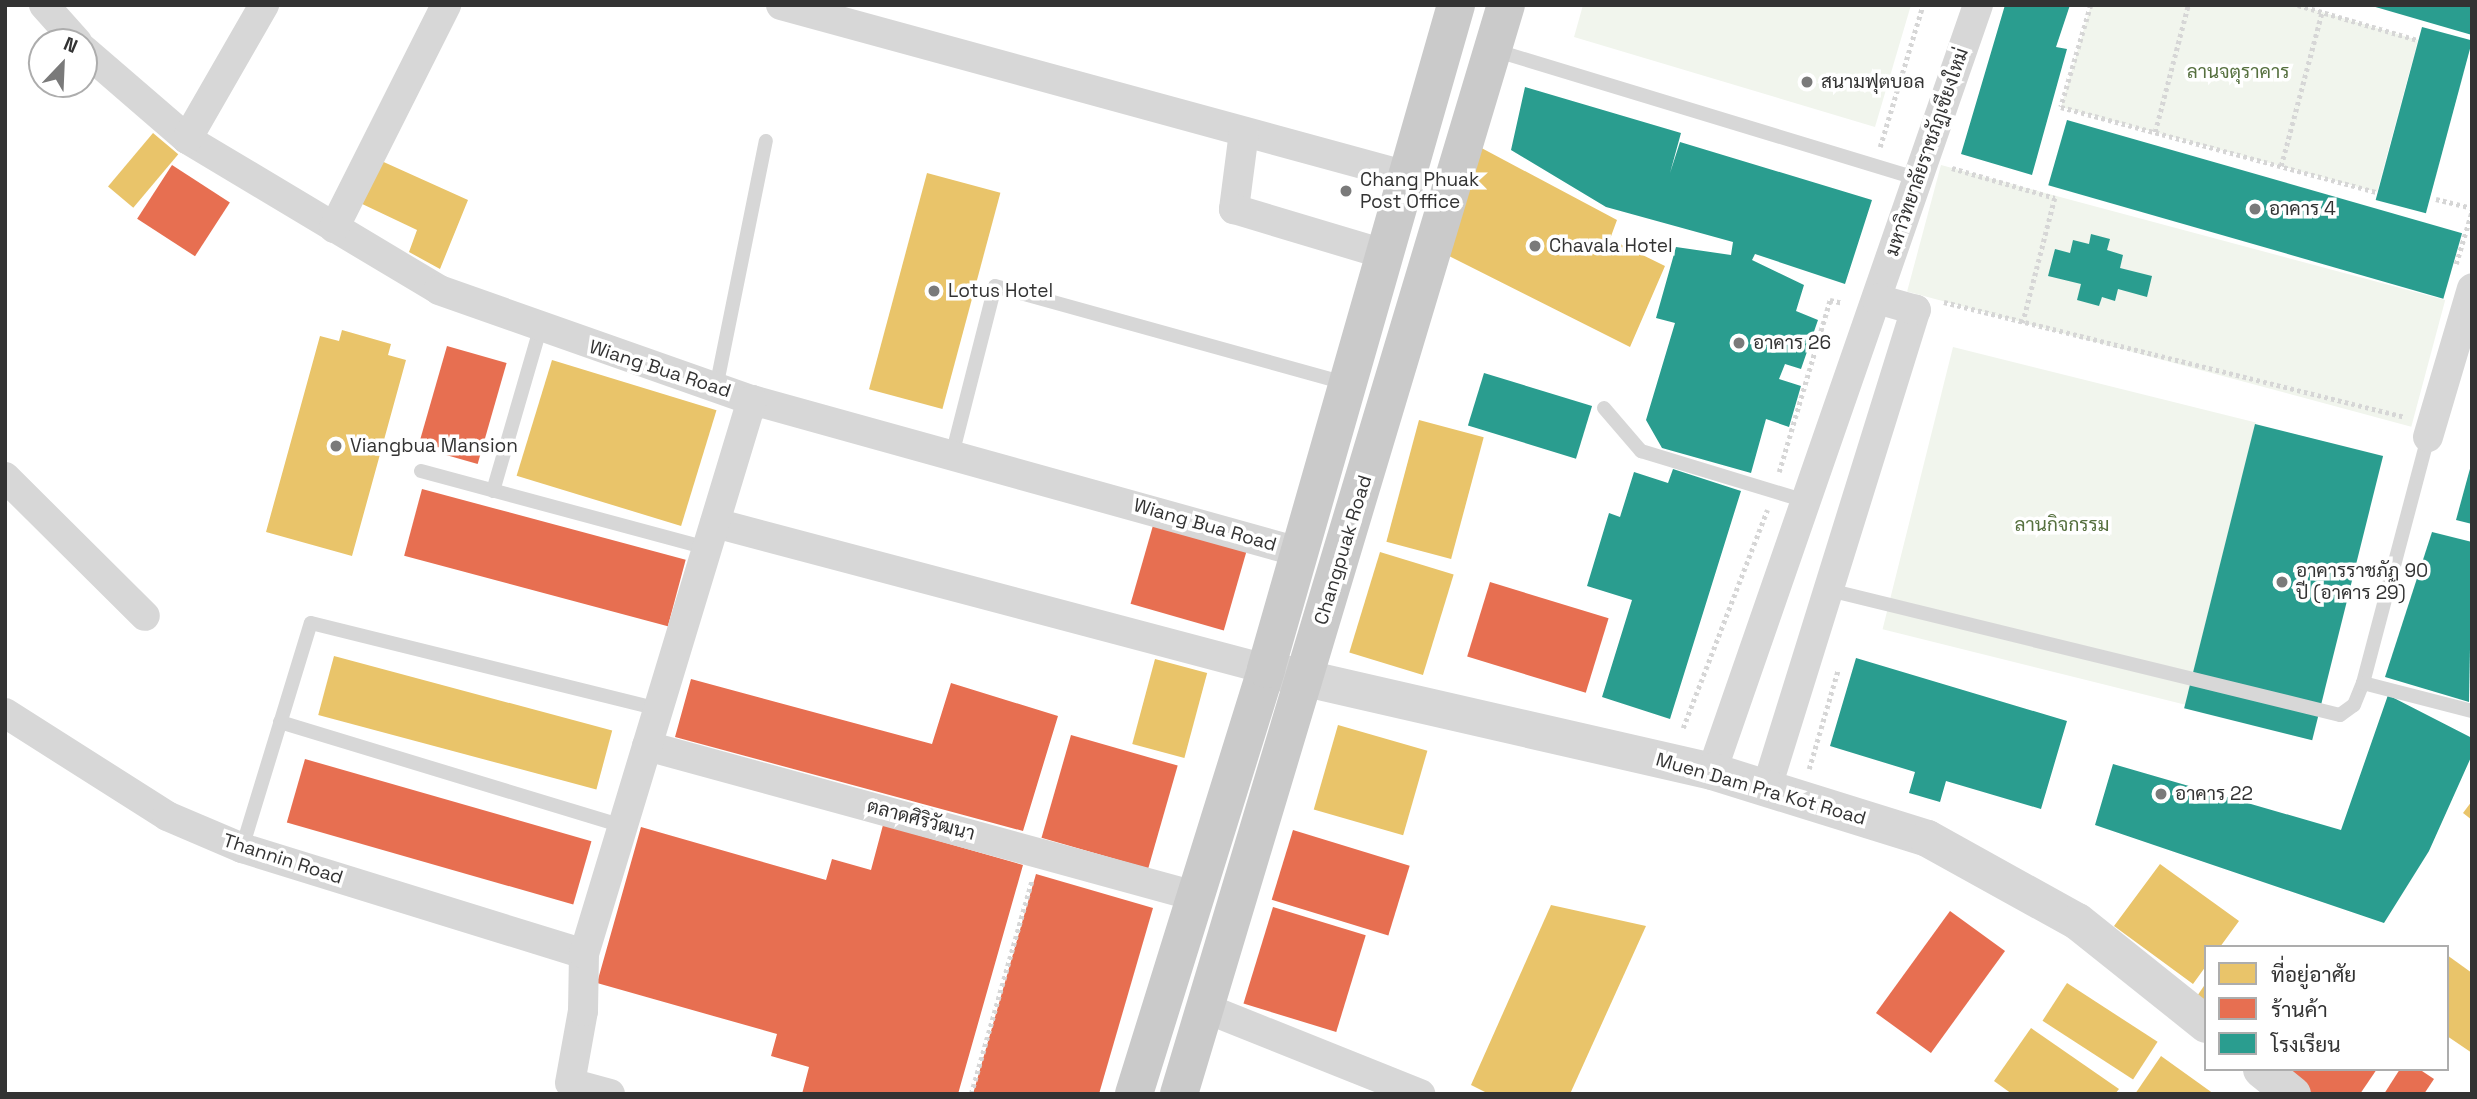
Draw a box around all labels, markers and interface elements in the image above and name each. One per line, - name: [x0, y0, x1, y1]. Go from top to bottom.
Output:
- north arrow: [28, 28, 98, 98]
- text: N: [60, 31, 81, 59]
- street label: มหาวิทยาลัยราชภัฏเชียงใหม่: [1881, 45, 1973, 259]
- park label: ลานจตุราคาร: [2187, 61, 2289, 83]
- place label: สนามฟุตบอล: [1821, 71, 1925, 93]
- marker: สนามฟุตบอล: [1799, 74, 1815, 90]
- place label: Chang Phuak Post Office: [1360, 169, 1479, 213]
- marker: Chang Phuak Post Office: [1338, 183, 1354, 199]
- place label: อาคาร 4: [2269, 198, 2336, 220]
- marker: อาคาร 4: [2247, 201, 2263, 217]
- place label: Chavala Hotel: [1549, 235, 1673, 257]
- marker: Chavala Hotel: [1527, 238, 1543, 254]
- place label: Lotus Hotel: [948, 280, 1053, 302]
- marker: Lotus Hotel: [926, 283, 942, 299]
- place label: อาคาร 26: [1753, 332, 1831, 354]
- street label: Wiang Bua Road: [586, 335, 734, 403]
- marker: อาคาร 26: [1731, 335, 1747, 351]
- place label: Viangbua Mansion: [350, 435, 518, 457]
- marker: Viangbua Mansion: [328, 438, 344, 454]
- street label: Changpuak Road: [1309, 472, 1377, 628]
- street label: Wiang Bua Road: [1131, 494, 1279, 556]
- park label: ลานกิจกรรม: [2015, 514, 2109, 536]
- place label: อาคารราชภัฏ 90 ปี (อาคาร 29): [2296, 560, 2428, 604]
- marker: อาคารราชภัฏ 90 ปี (อาคาร 29): [2274, 574, 2290, 590]
- street label: Muen Dam Pra Kot Road: [1653, 748, 1869, 830]
- place label: อาคาร 22: [2175, 783, 2253, 805]
- marker: อาคาร 22: [2153, 786, 2169, 802]
- street label: ตลาดศิริวัฒนา: [865, 795, 977, 845]
- street label: Thannin Road: [220, 829, 346, 889]
- legend: [2204, 945, 2449, 1071]
- text: ที่อยู่อาศัย: [2271, 961, 2356, 988]
- text: ร้านค้า: [2271, 996, 2328, 1023]
- text: โรงเรียน: [2271, 1031, 2341, 1058]

